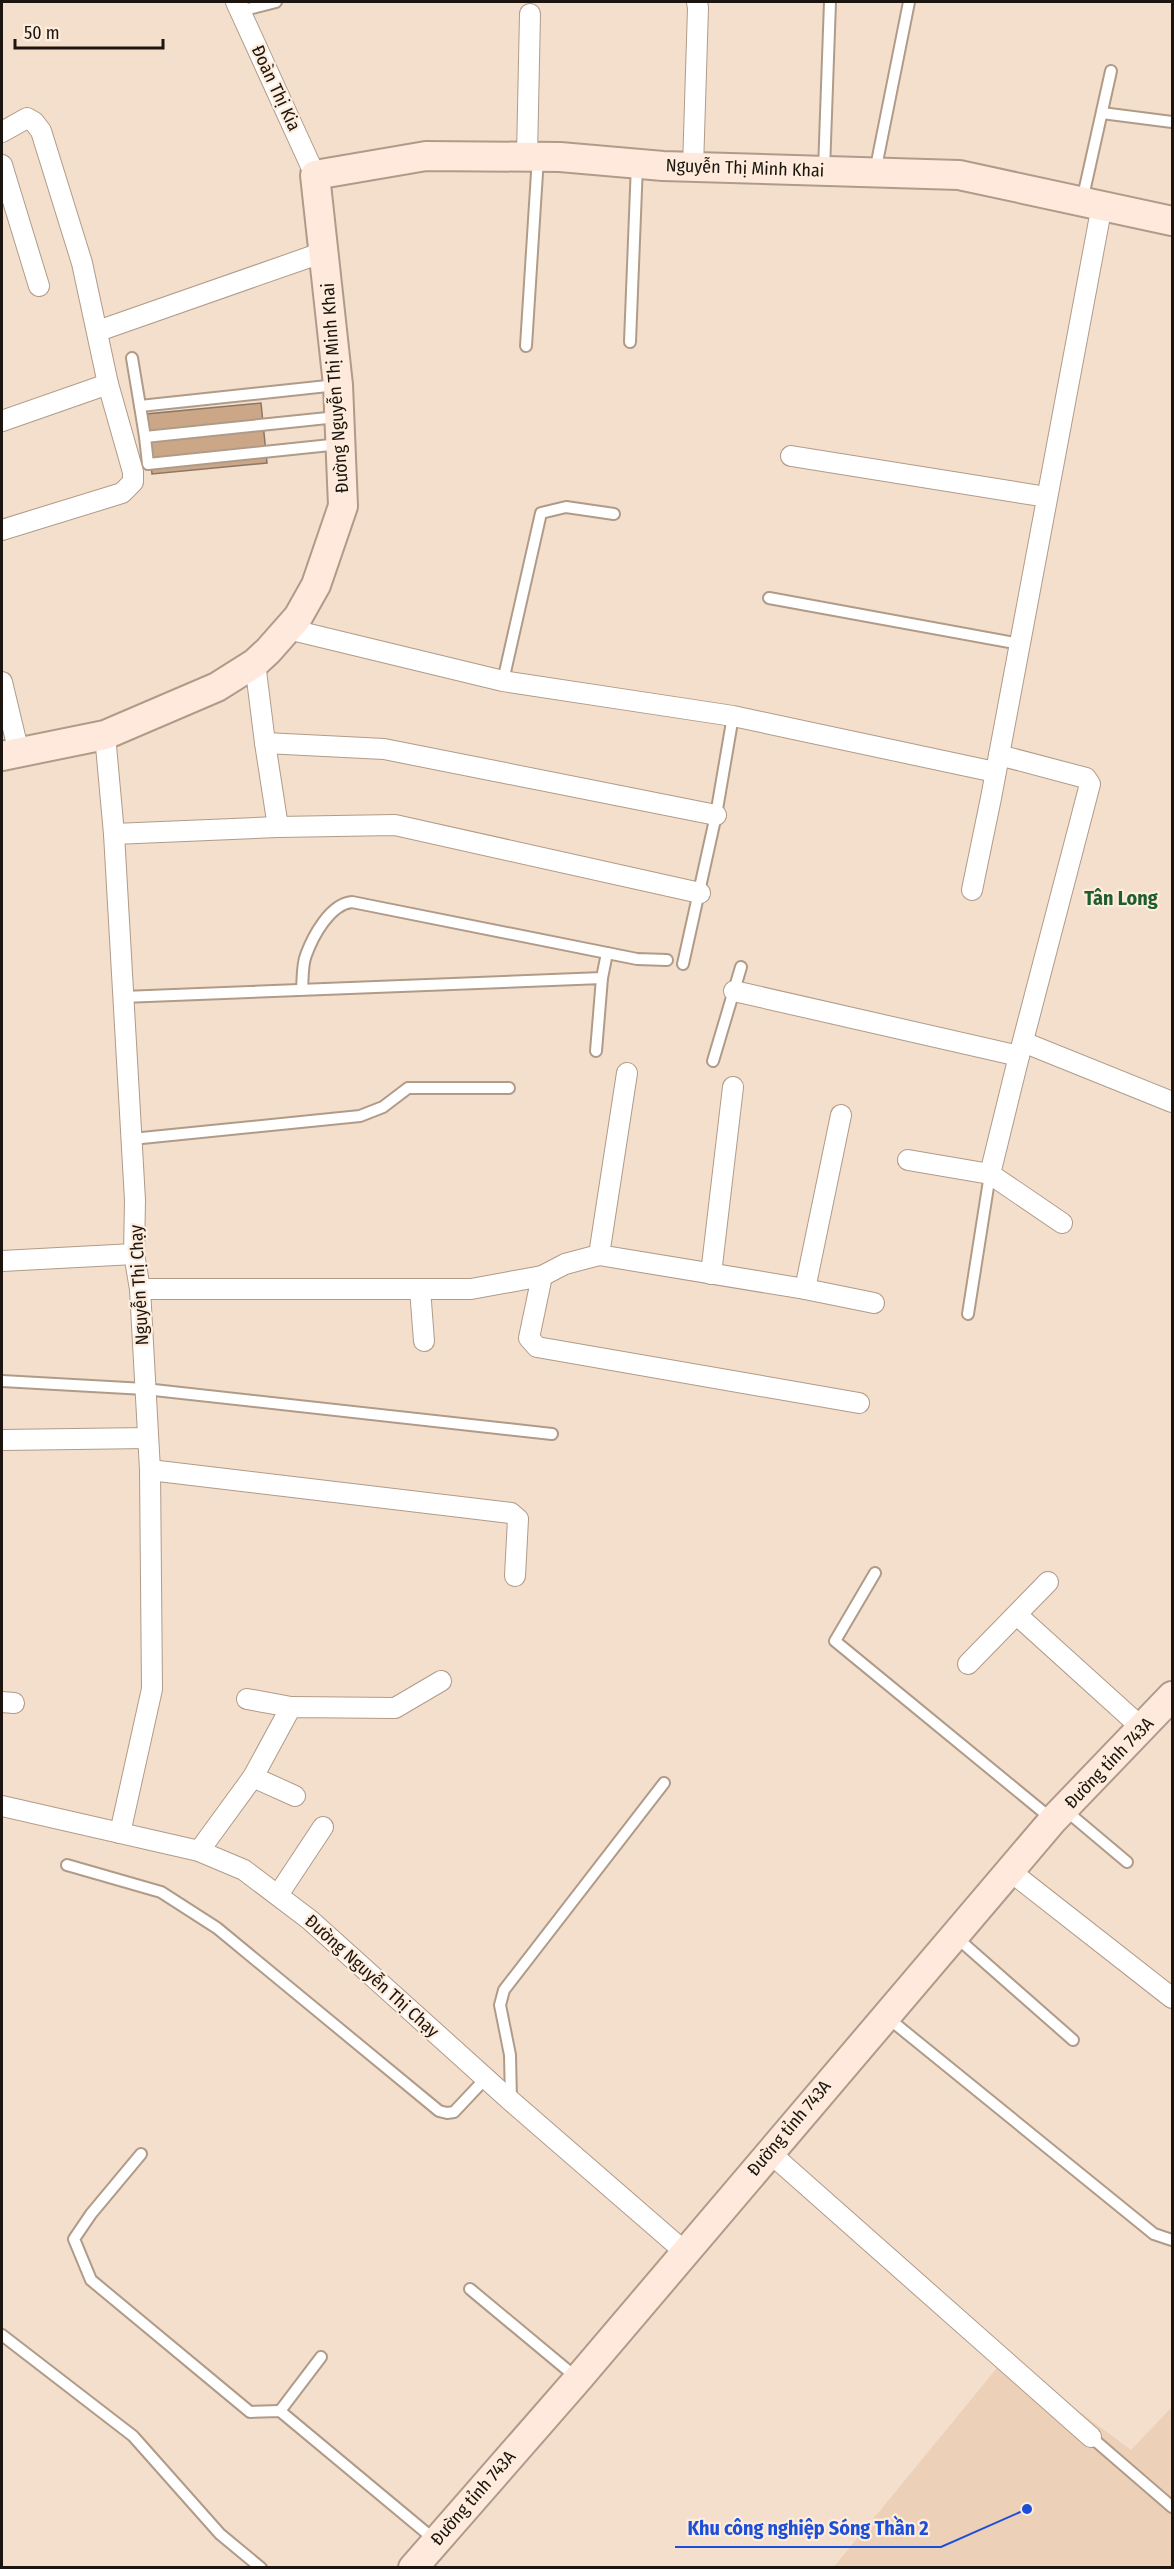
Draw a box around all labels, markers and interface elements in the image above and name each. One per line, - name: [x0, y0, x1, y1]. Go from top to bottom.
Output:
- scale bar: [15, 12, 164, 50]
- text: 50 m: [24, 22, 60, 44]
- street label: Đoàn Thị Kia: [247, 42, 305, 134]
- street label: Nguyễn Thị Minh Khai: [665, 154, 825, 182]
- street label: Đường Nguyễn Thị Minh Khai: [317, 282, 353, 494]
- district label: Tân Long: [1084, 886, 1158, 910]
- street label: Nguyễn Thị Chạy: [125, 1224, 153, 1346]
- street label: Đường tỉnh 743A: [1060, 1712, 1158, 1813]
- street label: Đường Nguyễn Thị Chạy: [300, 1910, 444, 2042]
- street label: Đường tỉnh 743A: [742, 2075, 836, 2180]
- street label: Đường tỉnh 743A: [426, 2446, 521, 2550]
- callout: Khu công nghiệp Sóng Thần 2: [675, 2509, 941, 2547]
- text: Khu công nghiệp Sóng Thần 2: [687, 2515, 929, 2540]

